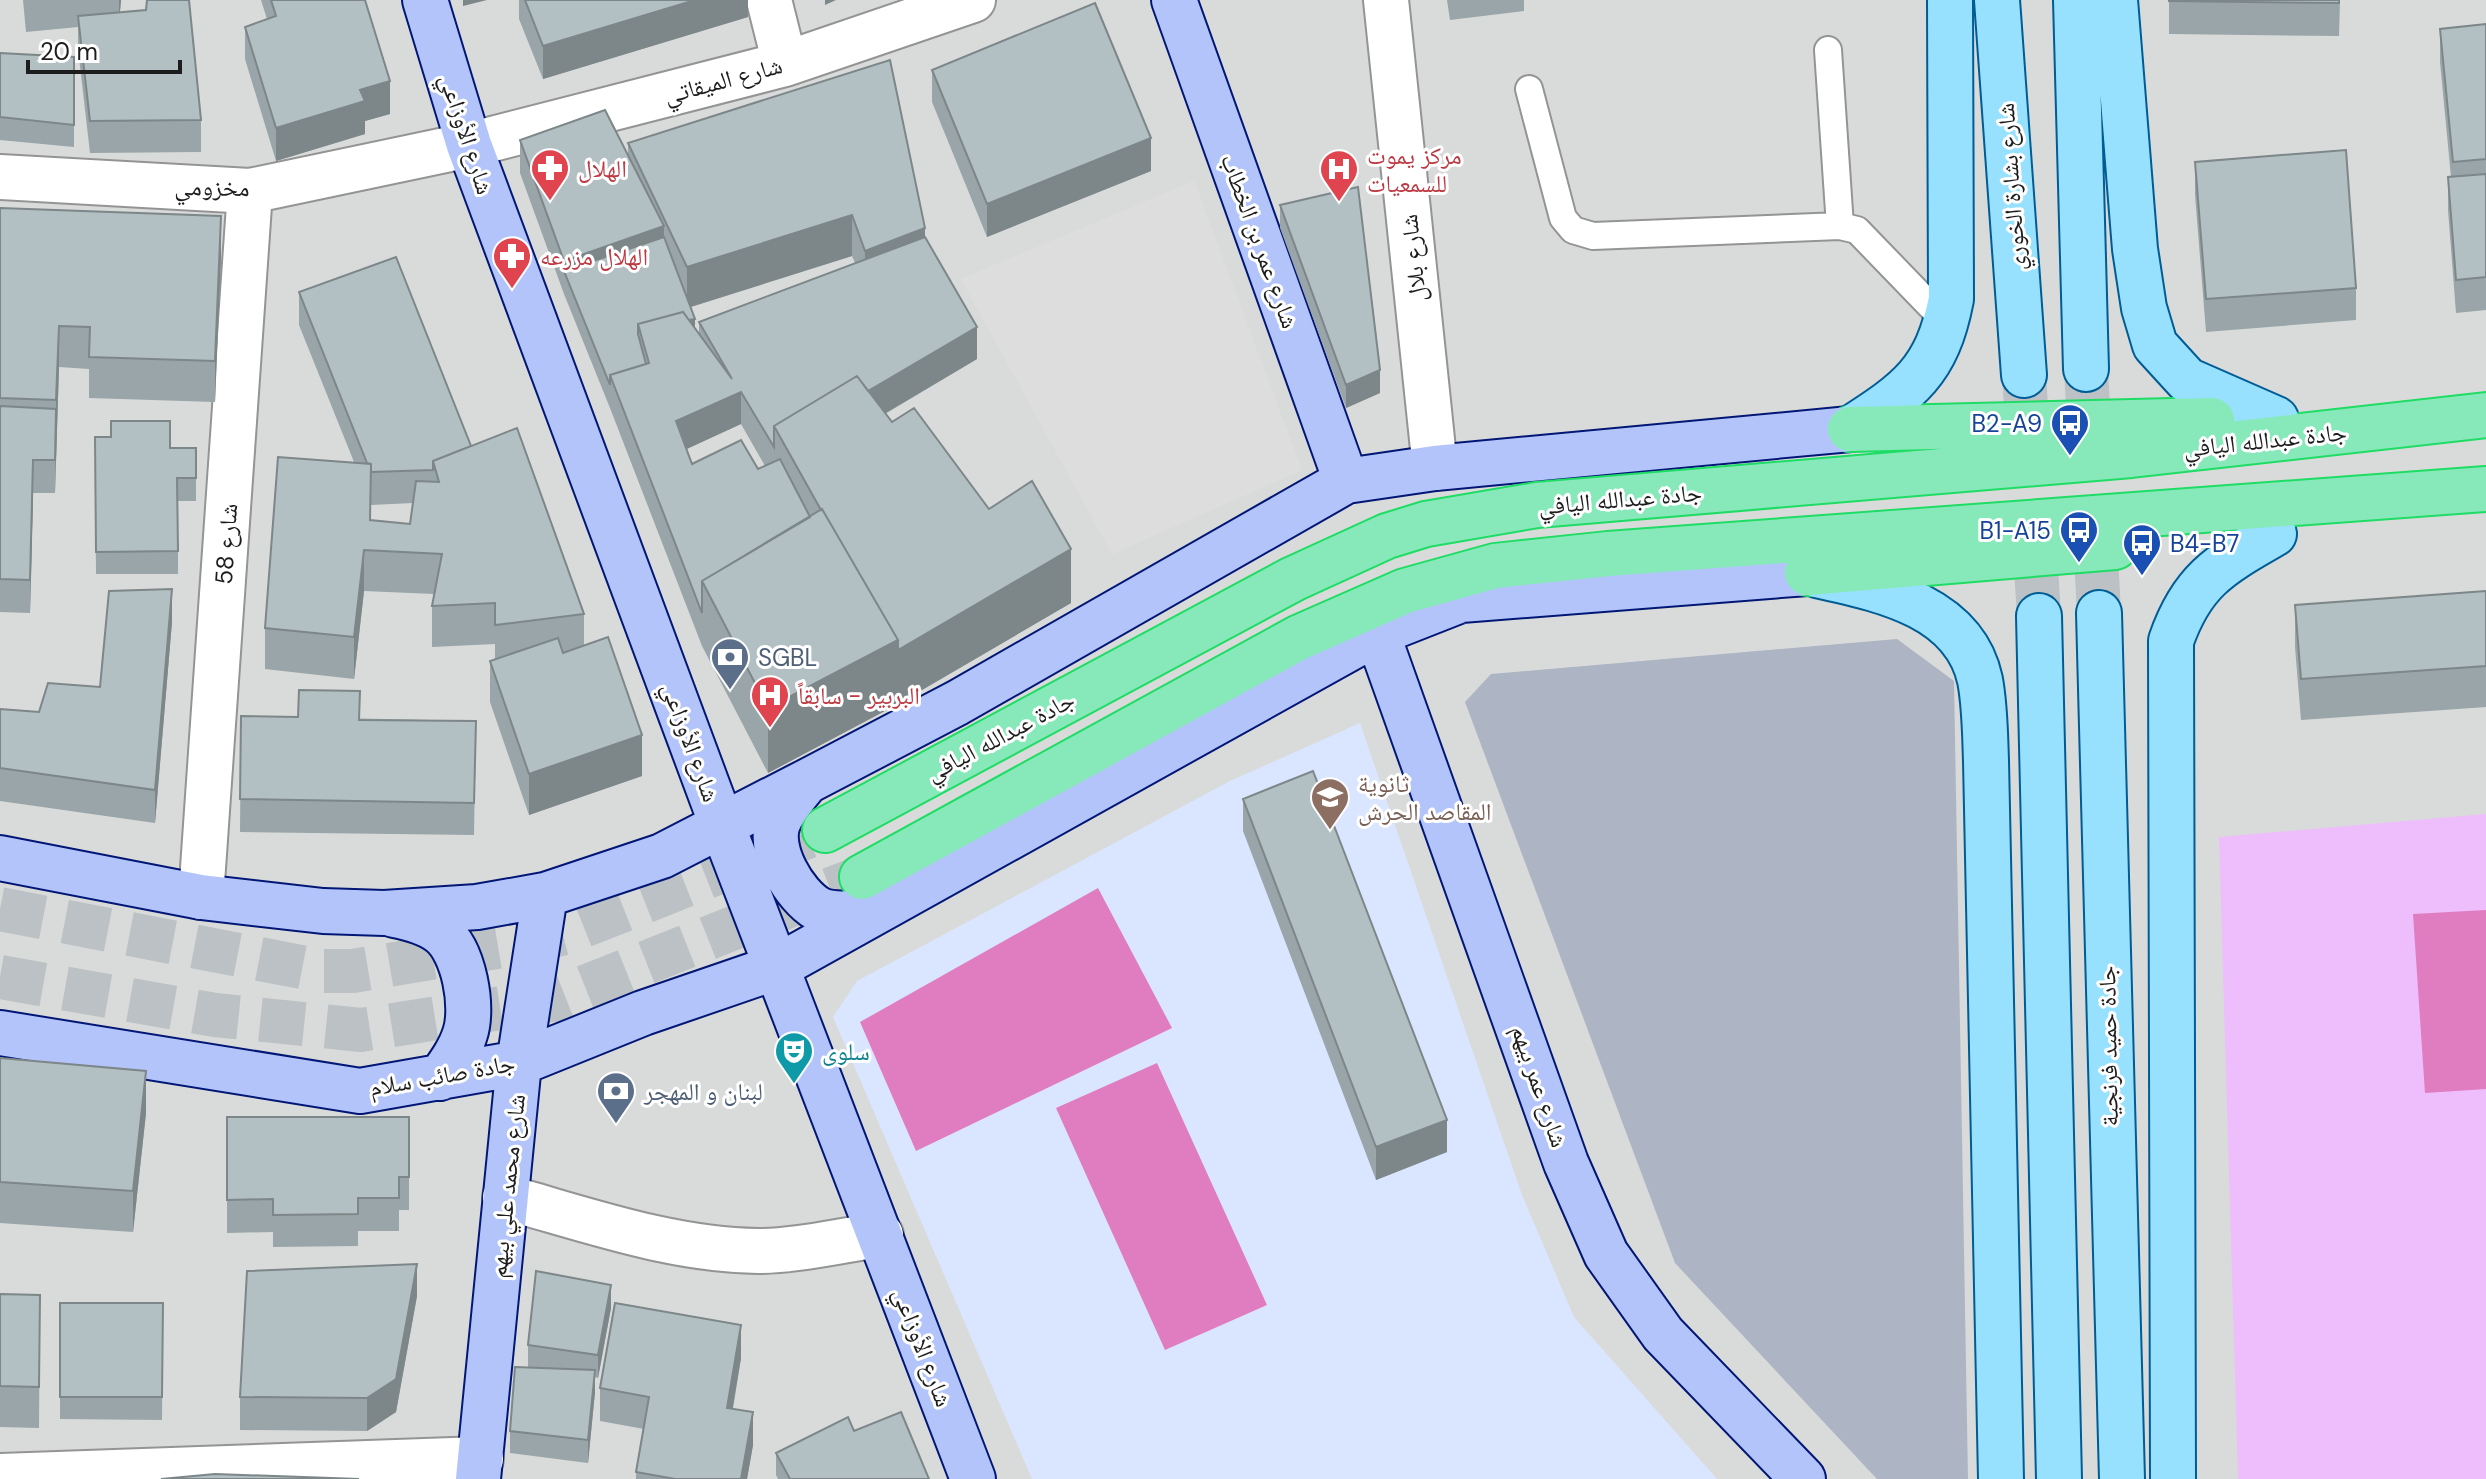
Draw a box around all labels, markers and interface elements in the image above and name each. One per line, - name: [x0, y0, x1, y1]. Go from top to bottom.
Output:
- scale bar: [28, 24, 180, 74]
- text: 20 m: [40, 36, 98, 67]
- street label: شارع الميقاتي: [660, 49, 787, 115]
- street label: شارع الأوزاعي: [429, 70, 501, 199]
- street label: شارع بشارة الخوري: [1990, 102, 2036, 272]
- place label: مركز يموت للسمعيات: [1367, 140, 1462, 199]
- pharmacy icon: الهلال: [529, 147, 571, 202]
- hospital icon: مركز يموت للسمعيات: [1318, 148, 1360, 203]
- street label: شارع عمر بن الخطاب: [1214, 149, 1306, 333]
- place label: الهلال: [578, 153, 627, 184]
- street label: مخزومي: [174, 171, 250, 207]
- street label: شارع بلال: [1393, 213, 1433, 303]
- pharmacy icon: الهلال مزرعه: [491, 235, 533, 290]
- place label: الهلال مزرعه: [540, 241, 648, 272]
- bus stop icon: B2-A9: [2049, 402, 2091, 457]
- place label: B2-A9: [1971, 408, 2042, 439]
- street label: جادة عبدالله اليافي: [2182, 416, 2349, 468]
- street label: جادة عبدالله اليافي: [1537, 476, 1703, 526]
- street label: شارع 58: [208, 502, 244, 586]
- bus stop icon: B1-A15: [2058, 509, 2100, 564]
- place label: B1-A15: [1979, 515, 2051, 546]
- bus stop icon: B4-B7: [2121, 522, 2163, 577]
- place label: B4-B7: [2170, 528, 2239, 559]
- bank icon: SGBL: [709, 636, 751, 691]
- place label: SGBL: [758, 642, 817, 673]
- hospital icon: البربير - سابقاً: [749, 674, 791, 729]
- street label: شارع الأوزاعي: [651, 678, 727, 807]
- place label: البربير - سابقاً: [798, 680, 920, 711]
- street label: جادة عبدالله اليافي: [920, 684, 1082, 792]
- place label: ثانوية المقاصد الحرش: [1358, 768, 1492, 827]
- school or university icon: ثانوية المقاصد الحرش: [1309, 776, 1351, 831]
- street label: جادة حميد فرنجية: [2091, 965, 2125, 1127]
- street label: شارع عمر بيهم: [1504, 1021, 1575, 1152]
- theatre icon: سلوى: [773, 1030, 815, 1085]
- place label: سلوى: [822, 1036, 870, 1067]
- street label: جادة صائب سلام: [367, 1047, 517, 1104]
- bank icon: لبنان و المهجر: [595, 1070, 637, 1125]
- place label: لبنان و المهجر: [643, 1076, 763, 1107]
- street label: شارع محمد علي بيهم: [482, 1093, 536, 1280]
- street label: شارع الأوزاعي: [882, 1283, 960, 1412]

